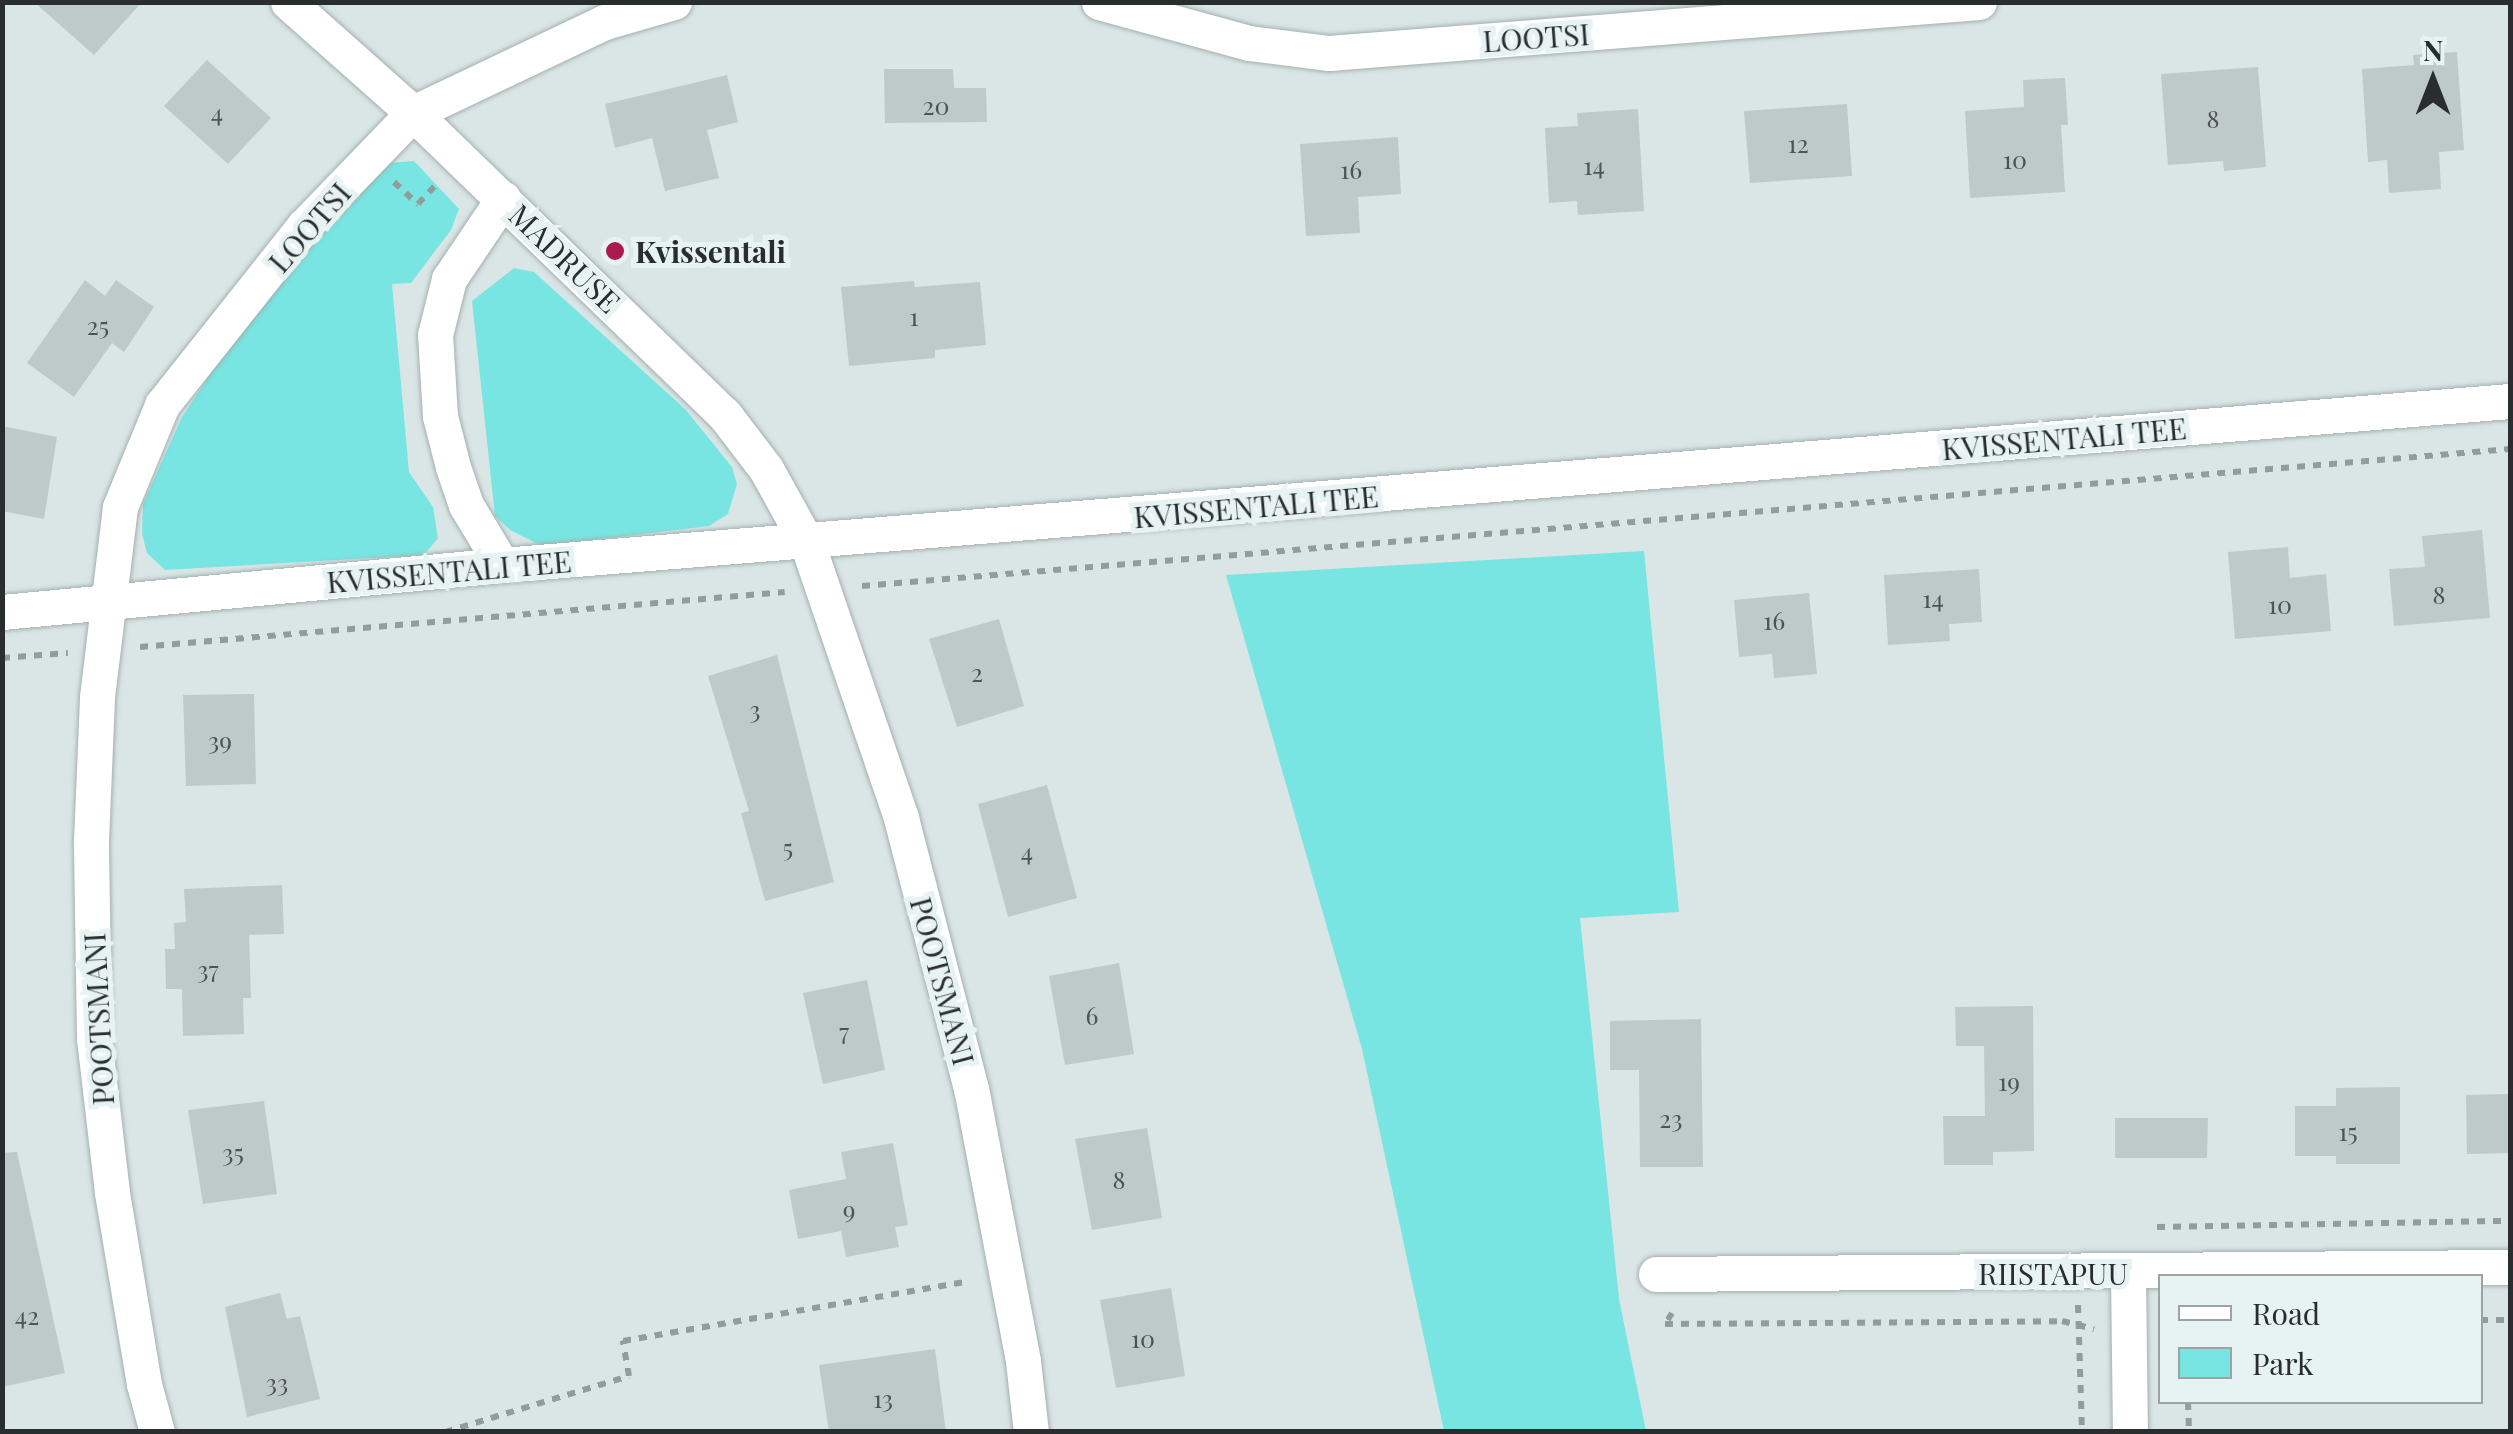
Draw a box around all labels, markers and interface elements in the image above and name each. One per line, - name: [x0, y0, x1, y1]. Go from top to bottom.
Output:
- street label: LOOTSI: [1481, 15, 1591, 59]
- north arrow: [2383, 30, 2483, 130]
- text: N: [2423, 31, 2443, 68]
- house number: 20: [923, 90, 949, 120]
- house number: 4: [211, 97, 223, 127]
- house number: 8: [2207, 103, 2219, 133]
- house number: 12: [1787, 128, 1809, 158]
- house number: 10: [2003, 144, 2027, 174]
- house number: 14: [1583, 150, 1605, 180]
- house number: 16: [1340, 154, 1362, 184]
- street label: LOOTSI: [260, 175, 358, 279]
- street label: MADRUSE: [502, 196, 628, 320]
- place label: Kvissentali: [635, 233, 786, 269]
- marker: Kvissentali: [604, 240, 626, 262]
- house number: 1: [909, 301, 919, 331]
- house number: 25: [87, 310, 109, 340]
- street label: KVISSENTALI TEE: [1940, 409, 2188, 467]
- street label: KVISSENTALI TEE: [1132, 477, 1380, 535]
- street label: KVISSENTALI TEE: [325, 542, 573, 600]
- house number: 8: [2433, 579, 2445, 609]
- house number: 14: [1922, 583, 1944, 613]
- house number: 10: [2268, 589, 2292, 619]
- house number: 16: [1763, 605, 1785, 635]
- house number: 2: [971, 657, 983, 687]
- house number: 3: [749, 694, 761, 724]
- house number: 39: [208, 725, 232, 755]
- house number: 5: [783, 832, 793, 862]
- house number: 4: [1021, 836, 1033, 866]
- street label: POOTSMANI: [903, 893, 983, 1069]
- street label: POOTSMANI: [76, 932, 120, 1106]
- house number: 37: [197, 954, 219, 984]
- house number: 6: [1086, 1000, 1098, 1030]
- house number: 7: [839, 1016, 849, 1046]
- house number: 19: [1998, 1066, 2020, 1096]
- house number: 23: [1659, 1103, 1683, 1133]
- house number: 15: [2338, 1116, 2358, 1146]
- house number: 35: [222, 1137, 244, 1167]
- house number: 8: [1113, 1164, 1125, 1194]
- house number: 9: [843, 1194, 855, 1224]
- street label: RIISTAPUU: [1978, 1255, 2128, 1291]
- legend: [2158, 1274, 2483, 1404]
- text: Road: [2252, 1293, 2320, 1333]
- house number: 42: [15, 1300, 39, 1330]
- house number: 10: [1131, 1323, 1155, 1353]
- text: Park: [2252, 1343, 2314, 1383]
- house number: 33: [266, 1367, 288, 1397]
- house number: 13: [873, 1383, 893, 1413]

